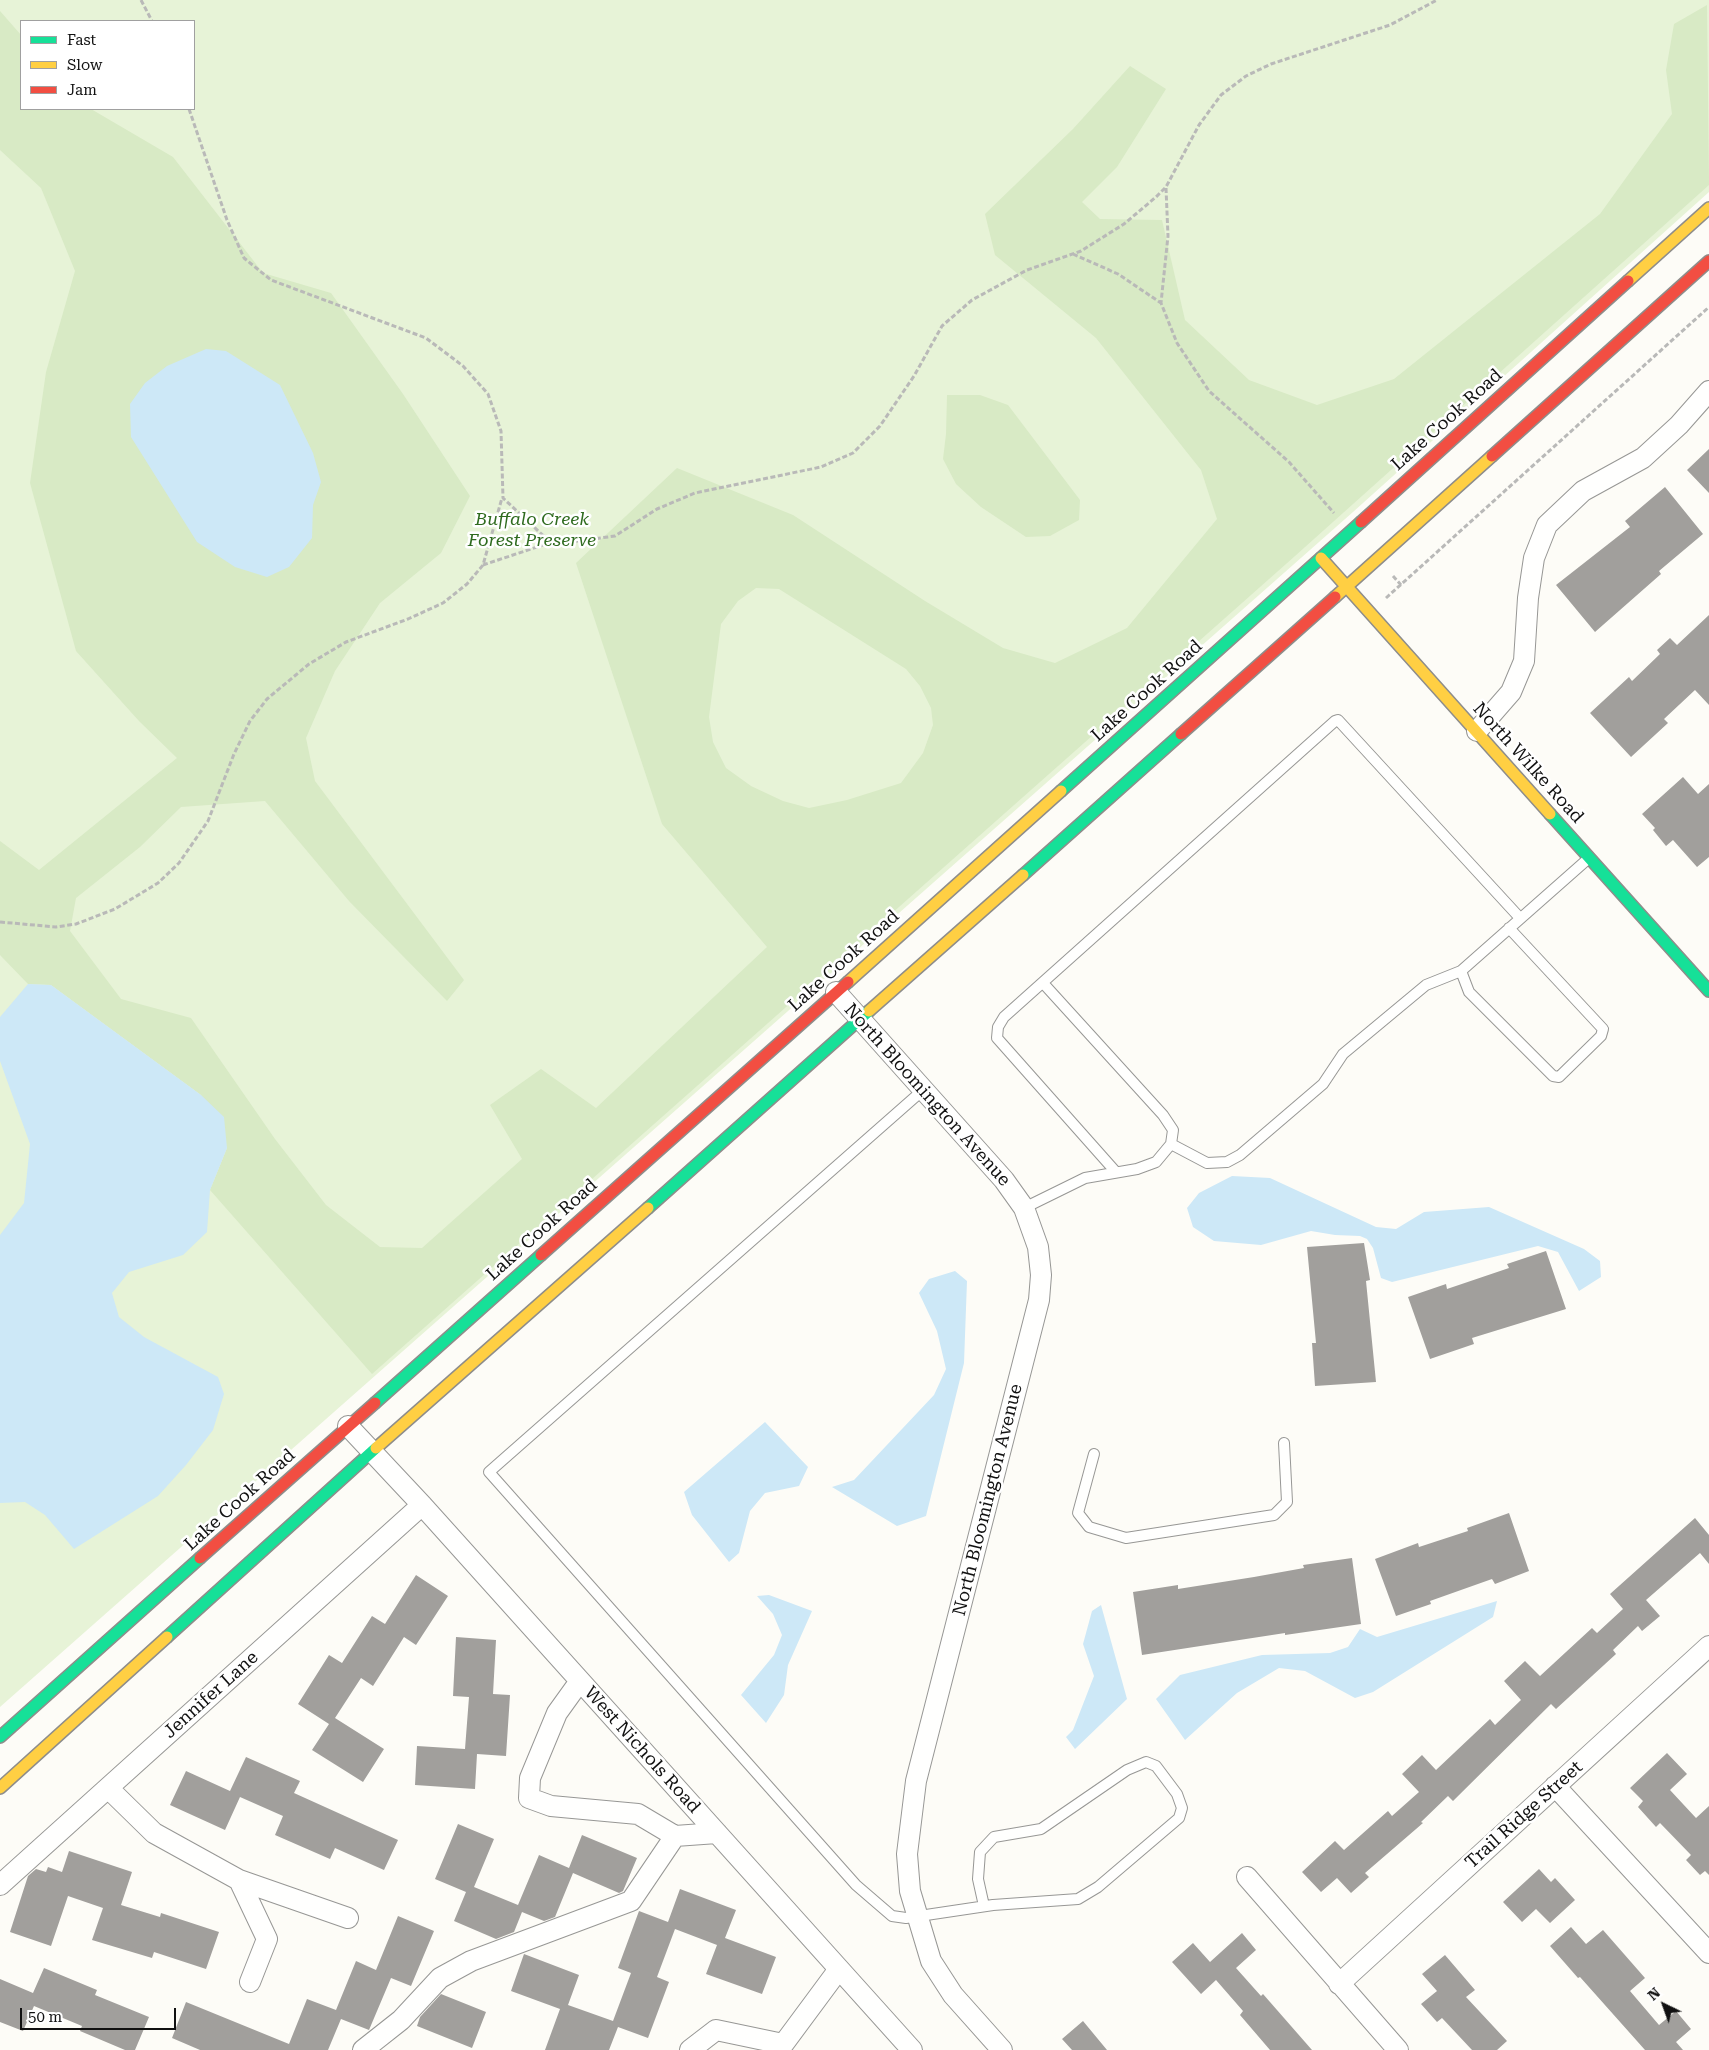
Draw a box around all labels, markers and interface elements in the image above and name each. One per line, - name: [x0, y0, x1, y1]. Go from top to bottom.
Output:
- legend: [20, 20, 195, 110]
- text: Fast: [67, 31, 96, 49]
- text: Slow: [67, 56, 102, 74]
- text: Jam: [67, 81, 97, 99]
- street label: Lake Cook Road: [1387, 365, 1507, 475]
- park label: Buffalo Creek Forest Preserve: [468, 509, 596, 552]
- street label: Lake Cook Road: [1087, 636, 1207, 746]
- street label: North Wilke Road: [1468, 698, 1588, 828]
- street label: Lake Cook Road: [784, 906, 904, 1016]
- street label: North Bloomington Avenue: [839, 999, 1015, 1191]
- street label: Lake Cook Road: [482, 1175, 602, 1285]
- street label: North Bloomington Avenue: [949, 1382, 1027, 1618]
- street label: Lake Cook Road: [180, 1445, 300, 1555]
- street label: Jennifer Lane: [159, 1647, 263, 1743]
- street label: West Nichols Road: [579, 1682, 705, 1818]
- street label: Trail Ridge Street: [1461, 1757, 1587, 1873]
- north arrow: [1639, 1980, 1689, 2030]
- text: N: [1645, 1984, 1663, 2003]
- scale bar: [22, 1998, 179, 2030]
- text: 50 m: [28, 2008, 62, 2026]

